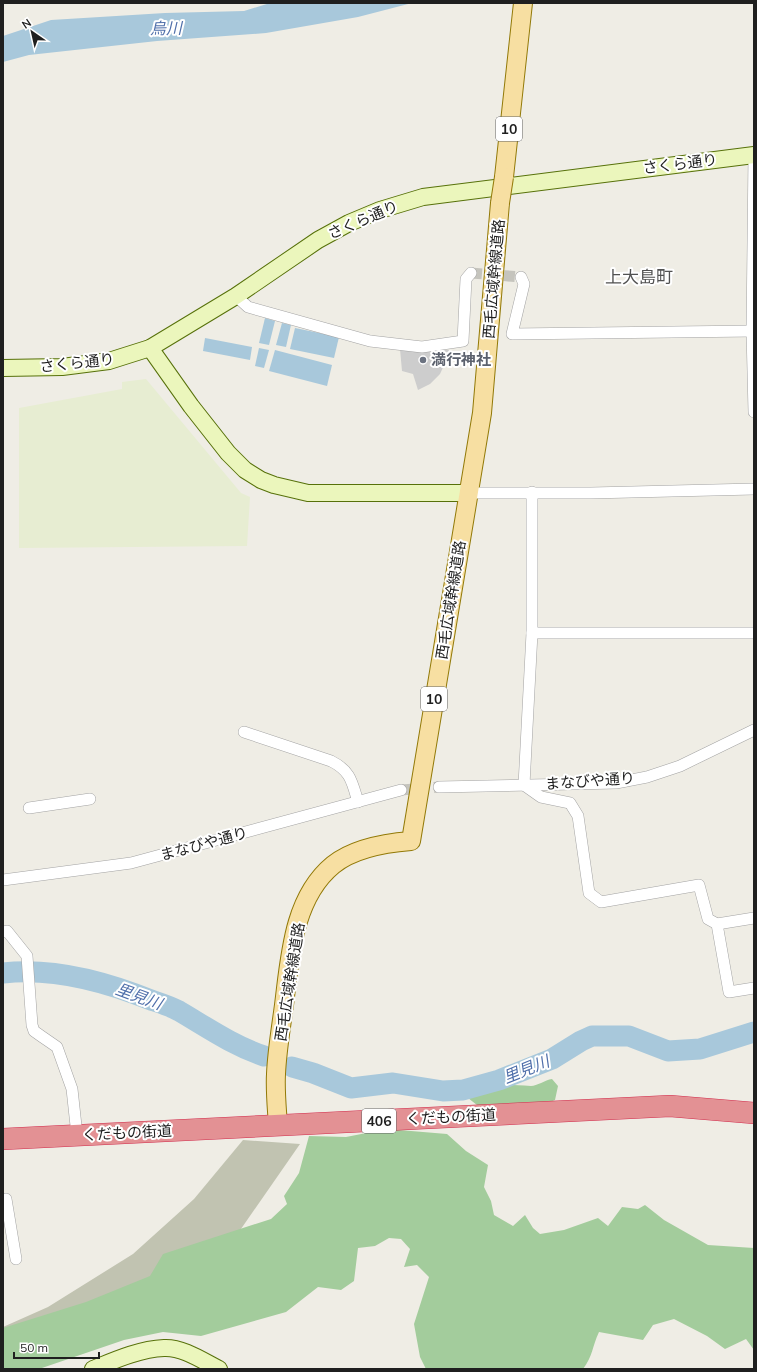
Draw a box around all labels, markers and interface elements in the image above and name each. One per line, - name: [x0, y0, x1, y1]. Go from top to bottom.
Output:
- north arrow: [12, 12, 52, 52]
- text: N: [19, 16, 34, 32]
- water label: 烏川: [150, 18, 184, 38]
- road number: 10: [496, 117, 522, 141]
- street label: さくら通り: [642, 150, 718, 178]
- street label: さくら通り: [325, 196, 401, 243]
- street label: 西毛広域幹線道路: [479, 218, 508, 340]
- district label: 上大島町: [605, 266, 673, 287]
- street label: さくら通り: [39, 349, 115, 376]
- place label: 満行神社: [431, 350, 491, 369]
- marker: 満行神社: [418, 355, 428, 365]
- street label: 西毛広域幹線道路: [432, 539, 469, 661]
- road number: 10: [421, 687, 447, 711]
- street label: まなびや通り: [544, 768, 636, 793]
- street label: まなびや通り: [158, 823, 250, 864]
- street label: 西毛広域幹線道路: [271, 921, 308, 1043]
- water label: 里見川: [113, 978, 167, 1014]
- water label: 里見川: [500, 1050, 554, 1087]
- street label: くだもの街道: [406, 1105, 496, 1128]
- road number: 406: [362, 1109, 396, 1133]
- street label: くだもの街道: [82, 1121, 172, 1144]
- scale bar: [14, 1334, 99, 1360]
- text: 50 m: [20, 1340, 48, 1355]

